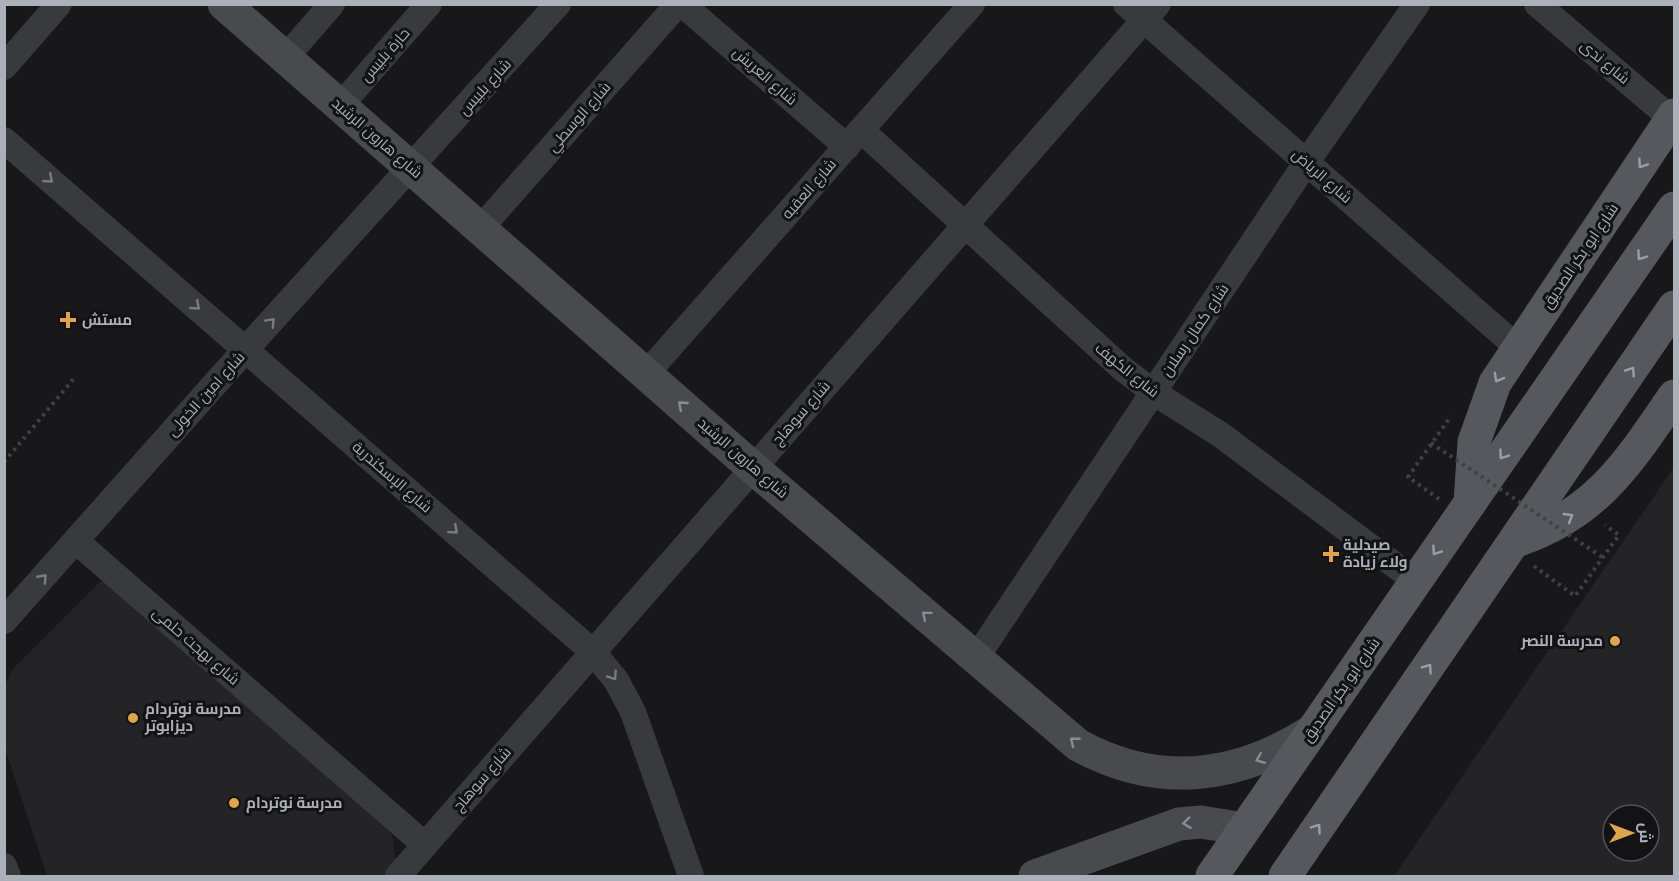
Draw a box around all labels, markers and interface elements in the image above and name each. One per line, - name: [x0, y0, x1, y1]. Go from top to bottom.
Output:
- street label: حارة بلبيس: [356, 24, 414, 86]
- street label: شارع ندى: [1575, 35, 1634, 89]
- street label: شارع العريش: [728, 42, 802, 110]
- street label: شارع بلبيس: [454, 55, 516, 120]
- street label: شارع الوسطي: [543, 78, 617, 158]
- street label: شارع هارون الرشيد: [327, 93, 426, 184]
- street label: شارع الرياض: [1287, 144, 1356, 208]
- street label: شارع العقبه: [777, 155, 841, 224]
- one-way arrow: [1638, 157, 1649, 168]
- one-way arrow: [42, 171, 53, 182]
- street label: شارع ابو بكر الصديق: [1537, 199, 1624, 313]
- one-way arrow: [1637, 250, 1648, 261]
- street label: شارع كمال رسلان: [1157, 280, 1234, 381]
- one-way arrow: [189, 299, 200, 310]
- place label: مستش: [82, 310, 132, 329]
- marker: مستش: [59, 311, 77, 329]
- one-way arrow: [263, 318, 274, 329]
- street label: شارع الكهف: [1090, 338, 1163, 403]
- street label: شارع امين الخولى: [163, 347, 250, 441]
- one-way arrow: [1624, 366, 1635, 377]
- one-way arrow: [1494, 372, 1505, 382]
- street label: شارع سوهاج: [767, 376, 835, 450]
- one-way arrow: [678, 401, 689, 412]
- street label: شارع هارون الرشيد: [693, 413, 792, 504]
- street label: شارع الإسكندرية: [347, 437, 436, 518]
- one-way arrow: [1499, 448, 1510, 459]
- one-way arrow: [1563, 512, 1573, 524]
- one-way arrow: [447, 523, 458, 534]
- place label: صيدلية ولاء زيادة: [1343, 535, 1408, 571]
- one-way arrow: [1432, 545, 1444, 555]
- marker: صيدلية ولاء زيادة: [1324, 547, 1338, 561]
- one-way arrow: [36, 574, 47, 585]
- street label: شارع بهجت حلمى: [148, 603, 244, 690]
- one-way arrow: [922, 611, 933, 622]
- place label: مدرسة النصر: [1520, 631, 1603, 650]
- street label: شارع ابو بكر الصديق: [1297, 634, 1385, 747]
- marker: مدرسة النصر: [1608, 634, 1622, 648]
- one-way arrow: [1421, 663, 1432, 674]
- one-way arrow: [606, 669, 617, 680]
- place label: مدرسة نوتردام ديزابوتر: [144, 699, 241, 735]
- marker: مدرسة نوتردام ديزابوتر: [126, 711, 140, 725]
- one-way arrow: [1070, 737, 1081, 748]
- street label: شارع سوهاج: [448, 742, 516, 816]
- one-way arrow: [1256, 751, 1266, 764]
- place label: مدرسة نوتردام: [246, 793, 342, 813]
- marker: مدرسة نوتردام: [227, 796, 241, 810]
- north arrow: [1601, 803, 1661, 863]
- one-way arrow: [1182, 816, 1191, 829]
- one-way arrow: [1310, 823, 1321, 834]
- text: ش: [1636, 823, 1656, 843]

